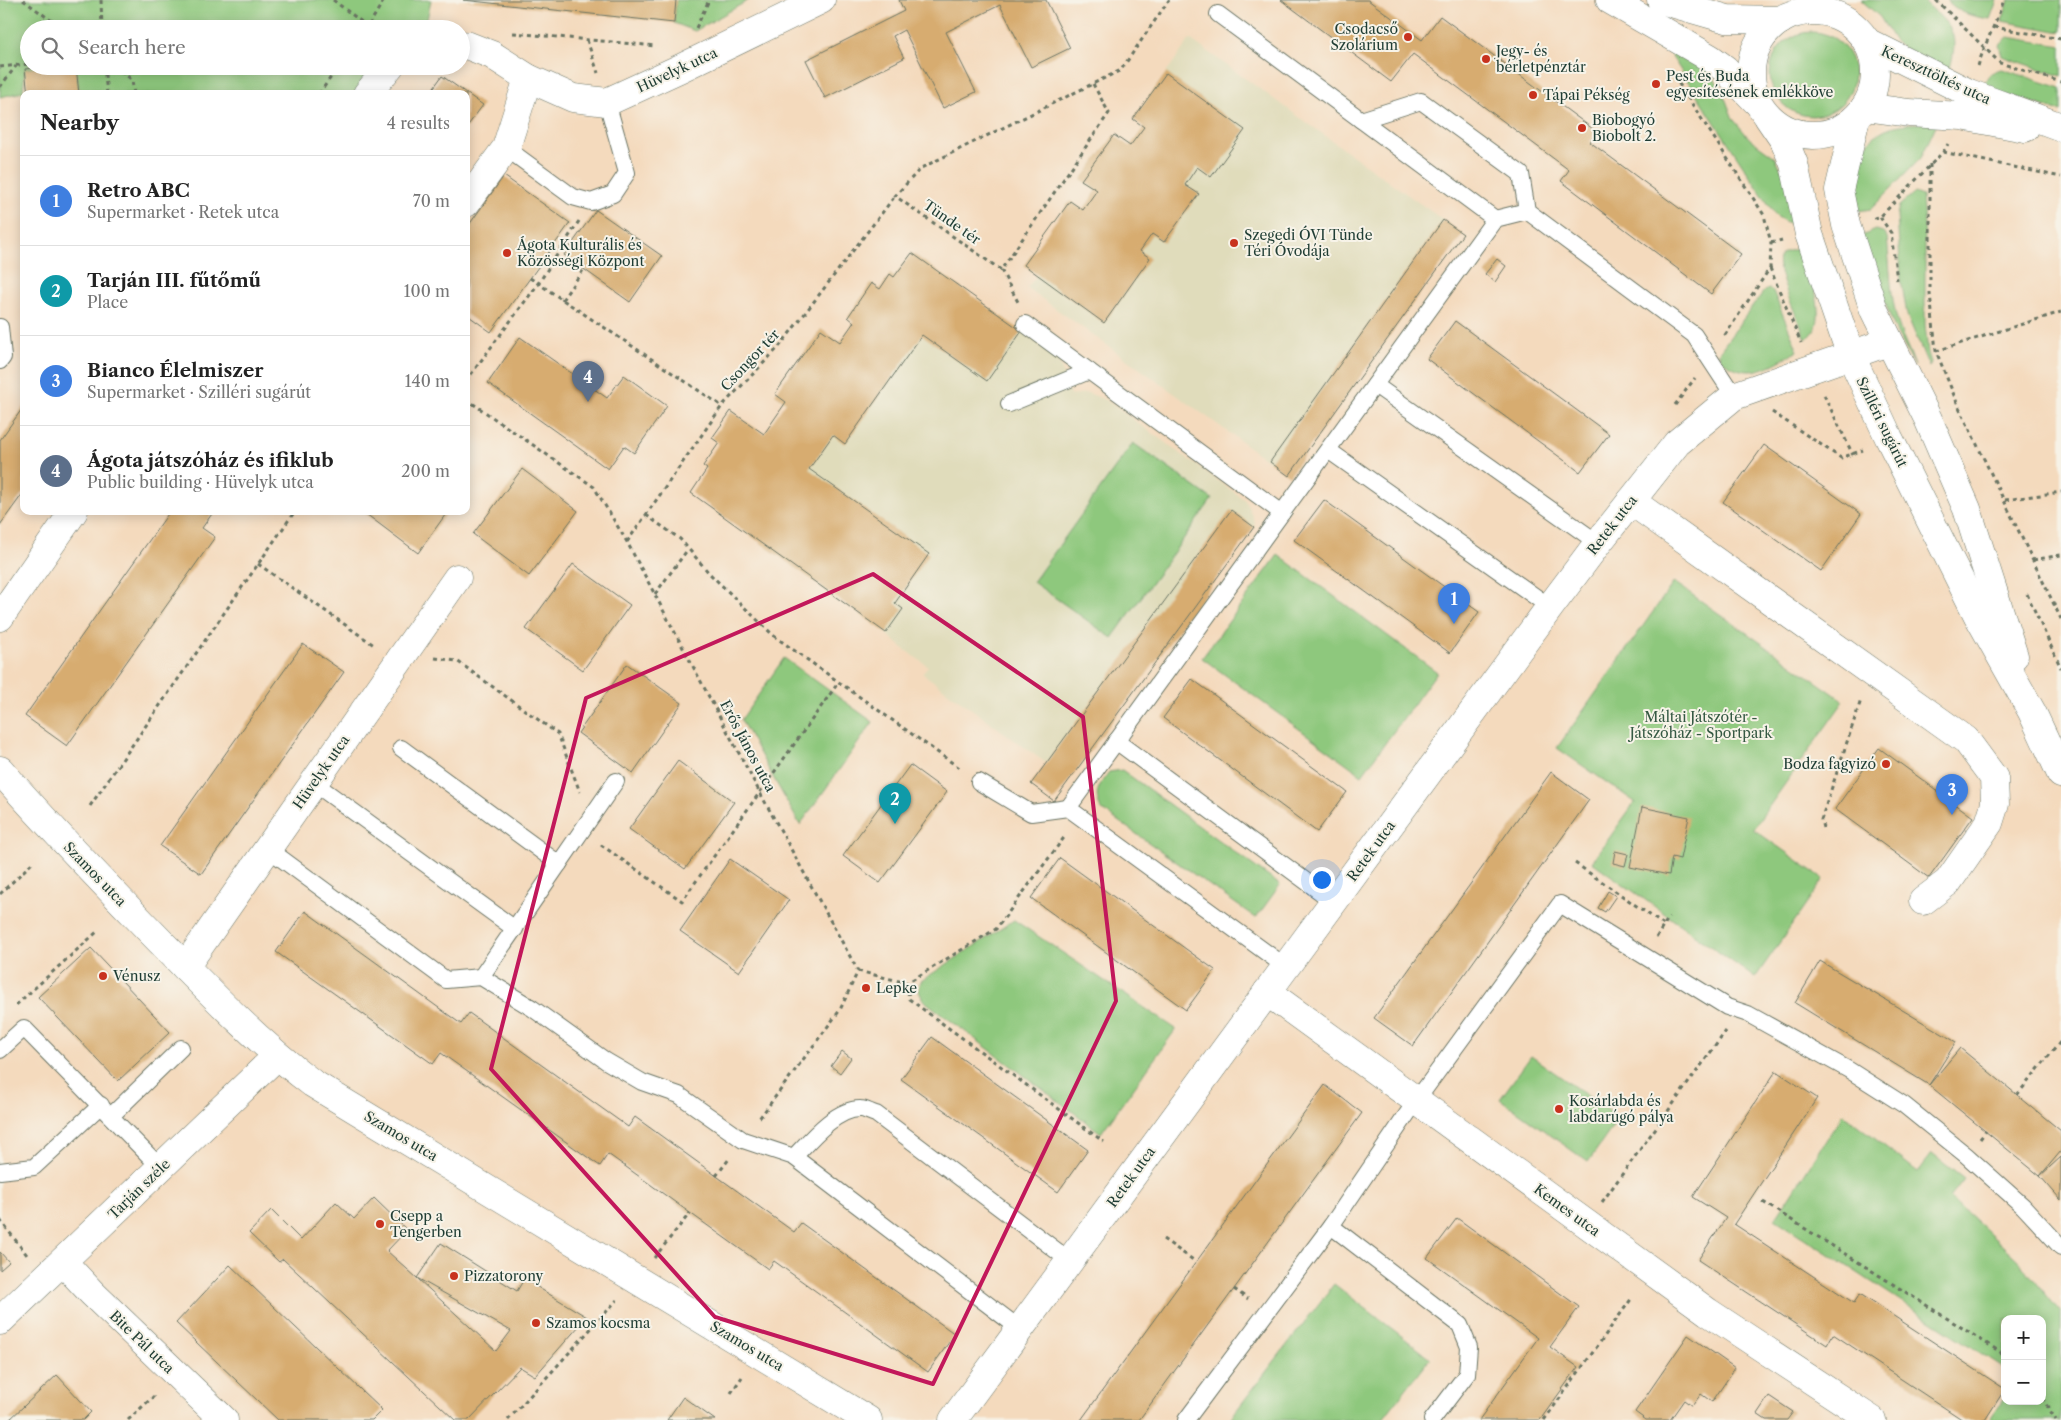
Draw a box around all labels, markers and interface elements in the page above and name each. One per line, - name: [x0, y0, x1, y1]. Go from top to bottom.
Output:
- search box: [20, 20, 470, 75]
- place label: Csodacső Szolárium: [1331, 20, 1398, 54]
- marker: Csodacső Szolárium: [1402, 31, 1414, 43]
- icon: search: [38, 34, 66, 62]
- text: Search here: [78, 36, 186, 59]
- place label: Jegy- és bérletpénztár: [1494, 42, 1586, 76]
- street label: Kereszttöltés utca: [1878, 42, 1994, 109]
- street label: Hüvelyk utca: [634, 43, 721, 96]
- marker: Jegy- és bérletpénztár: [1480, 53, 1492, 65]
- place label: Pest és Buda egyesítésének emlékköve: [1666, 67, 1834, 101]
- marker: Pest és Buda egyesítésének emlékköve: [1650, 78, 1662, 90]
- place label: Tápai Pékség: [1543, 86, 1630, 104]
- marker: Tápai Pékség: [1527, 89, 1539, 101]
- text: Nearby: [40, 110, 119, 135]
- place label: Biobogyó Biobolt 2.: [1592, 111, 1656, 145]
- text: 4 results: [387, 113, 450, 133]
- marker: Biobogyó Biobolt 2.: [1576, 122, 1588, 134]
- text: Retro ABC: [87, 179, 190, 202]
- text: 1: [52, 191, 60, 211]
- text: 70 m: [413, 191, 450, 211]
- street label: Tünde tér: [920, 196, 984, 248]
- text: Supermarket · Retek utca: [87, 202, 279, 222]
- place label: Szegedi ÓVI Tünde Téri Óvodája: [1244, 225, 1373, 260]
- place label: Ágota Kulturális és Közösségi Központ: [516, 236, 644, 270]
- marker: Szegedi ÓVI Tünde Téri Óvodája: [1228, 237, 1240, 249]
- marker: Ágota Kulturális és Közösségi Központ: [501, 247, 513, 259]
- text: Tarján III. fűtőmű: [87, 269, 261, 292]
- text: 2: [51, 281, 61, 301]
- text: 100 m: [404, 281, 450, 301]
- text: Place: [87, 292, 128, 312]
- street label: Csongor tér: [717, 325, 783, 395]
- text: Bianco Élelmiszer: [87, 359, 264, 382]
- pin: 4: [572, 361, 604, 402]
- text: 3: [51, 371, 61, 391]
- text: 140 m: [405, 371, 450, 391]
- street label: Szilléri sugárút: [1852, 374, 1912, 470]
- text: Supermarket · Szilléri sugárút: [87, 382, 311, 402]
- text: Ágota játszóház és ifiklub: [87, 449, 334, 472]
- text: 4: [51, 461, 61, 481]
- text: 200 m: [401, 461, 450, 481]
- text: Public building · Hüvelyk utca: [87, 472, 314, 492]
- street label: Retek utca: [1583, 491, 1641, 558]
- pin: 1: [1438, 583, 1470, 624]
- street label: Erős János utca: [716, 697, 780, 796]
- park label: Máltai Játszótér - Játszóház - Sportpark: [1628, 708, 1773, 742]
- street label: Hüvelyk utca: [289, 731, 354, 813]
- place label: Bodza fagyizó: [1783, 755, 1876, 773]
- marker: Bodza fagyizó: [1880, 758, 1892, 770]
- pin: 3: [1936, 774, 1968, 815]
- pin: 2: [879, 783, 911, 824]
- street label: Retek utca: [1343, 817, 1399, 885]
- street label: Szamos utca: [60, 838, 131, 910]
- your location: [1309, 867, 1335, 893]
- place label: Vénusz: [112, 967, 160, 985]
- marker: Vénusz: [97, 970, 109, 982]
- place label: Lepke: [876, 979, 917, 997]
- marker: Lepke: [860, 982, 872, 994]
- place label: Kosárlabda és labdarúgó pálya: [1569, 1092, 1674, 1126]
- marker: Kosárlabda és labdarúgó pálya: [1553, 1103, 1565, 1115]
- street label: Szamos utca: [361, 1107, 442, 1165]
- street label: Retek utca: [1103, 1143, 1159, 1211]
- street label: Tarján széle: [104, 1155, 174, 1223]
- street label: Kemes utca: [1530, 1180, 1604, 1240]
- place label: Csepp a Tengerben: [390, 1207, 462, 1241]
- marker: Csepp a Tengerben: [374, 1218, 386, 1230]
- place label: Pizzatorony: [464, 1267, 544, 1285]
- marker: Pizzatorony: [448, 1270, 460, 1282]
- street label: Bite Pál utca: [106, 1307, 179, 1378]
- place label: Szamos kocsma: [546, 1314, 651, 1332]
- map controls: [2001, 1315, 2046, 1405]
- button: +: [2001, 1315, 2046, 1360]
- marker: Szamos kocsma: [530, 1317, 542, 1329]
- street label: Szamos utca: [707, 1317, 788, 1375]
- button: −: [2001, 1360, 2046, 1405]

